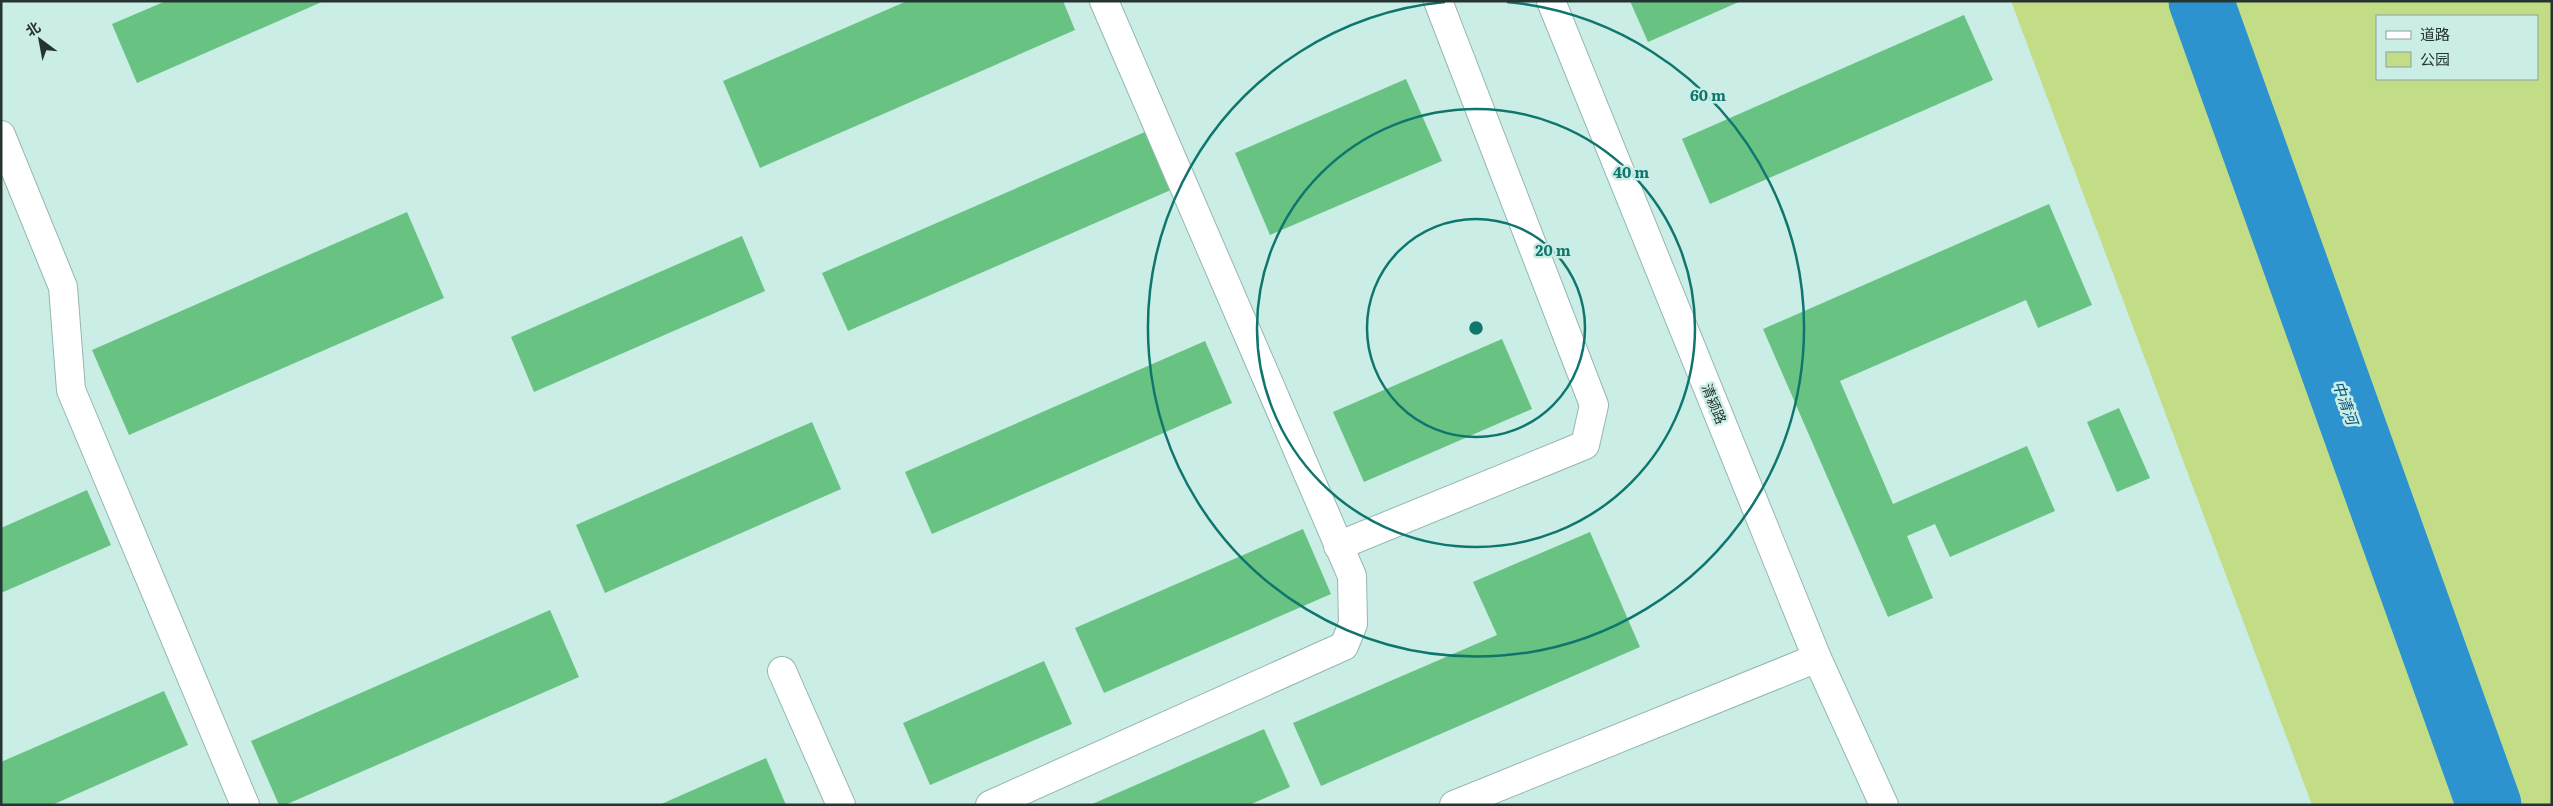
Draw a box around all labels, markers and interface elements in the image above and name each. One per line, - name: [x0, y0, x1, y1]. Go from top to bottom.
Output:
- north arrow: [15, 15, 65, 65]
- legend: [2376, 15, 2538, 80]
- text: 北: [21, 16, 44, 40]
- text: 道路: [2420, 22, 2450, 45]
- text: 公园: [2420, 47, 2450, 70]
- text: 60 m: [1690, 83, 1726, 106]
- text: 40 m: [1613, 160, 1649, 183]
- text: 20 m: [1535, 238, 1571, 261]
- centre of rings: [1467, 319, 1485, 337]
- water label: 中清河: [2328, 377, 2366, 430]
- street label: 清颍路: [1698, 380, 1732, 427]

